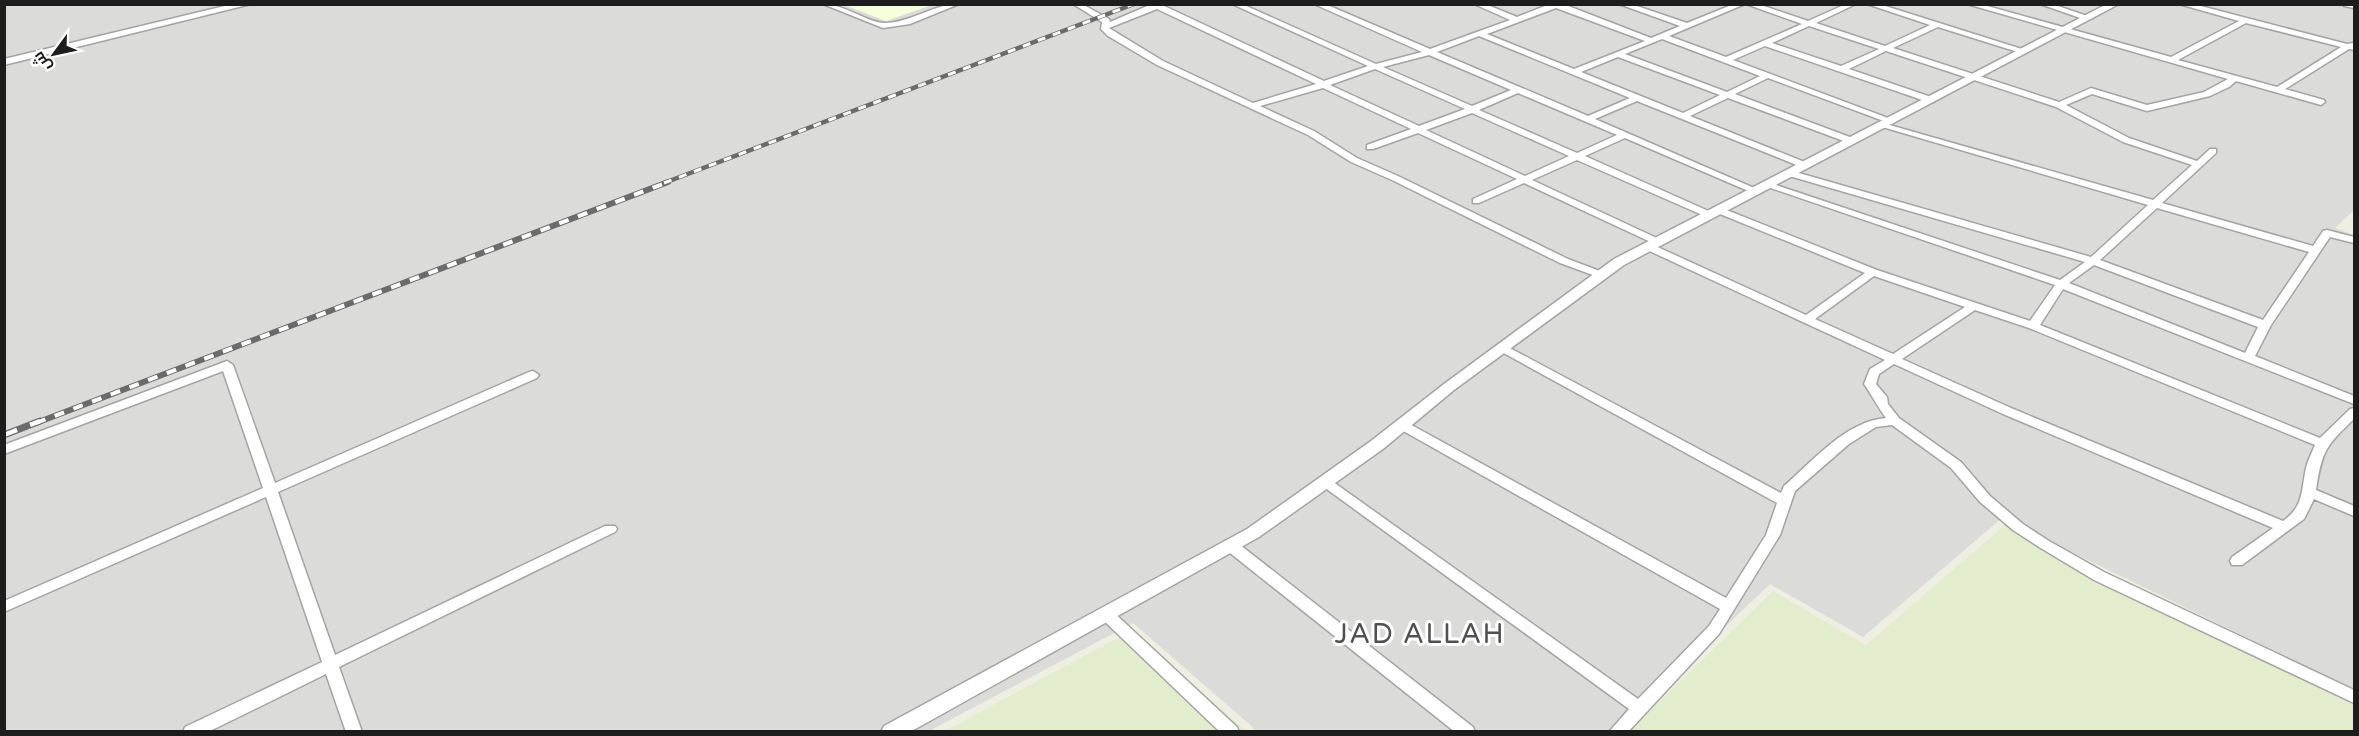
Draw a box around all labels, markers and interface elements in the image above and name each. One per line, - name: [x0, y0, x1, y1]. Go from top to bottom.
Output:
- north arrow: [24, 24, 84, 84]
- text: ش: [28, 48, 56, 76]
- district label: JAD ALLAH: [1335, 617, 1505, 651]

